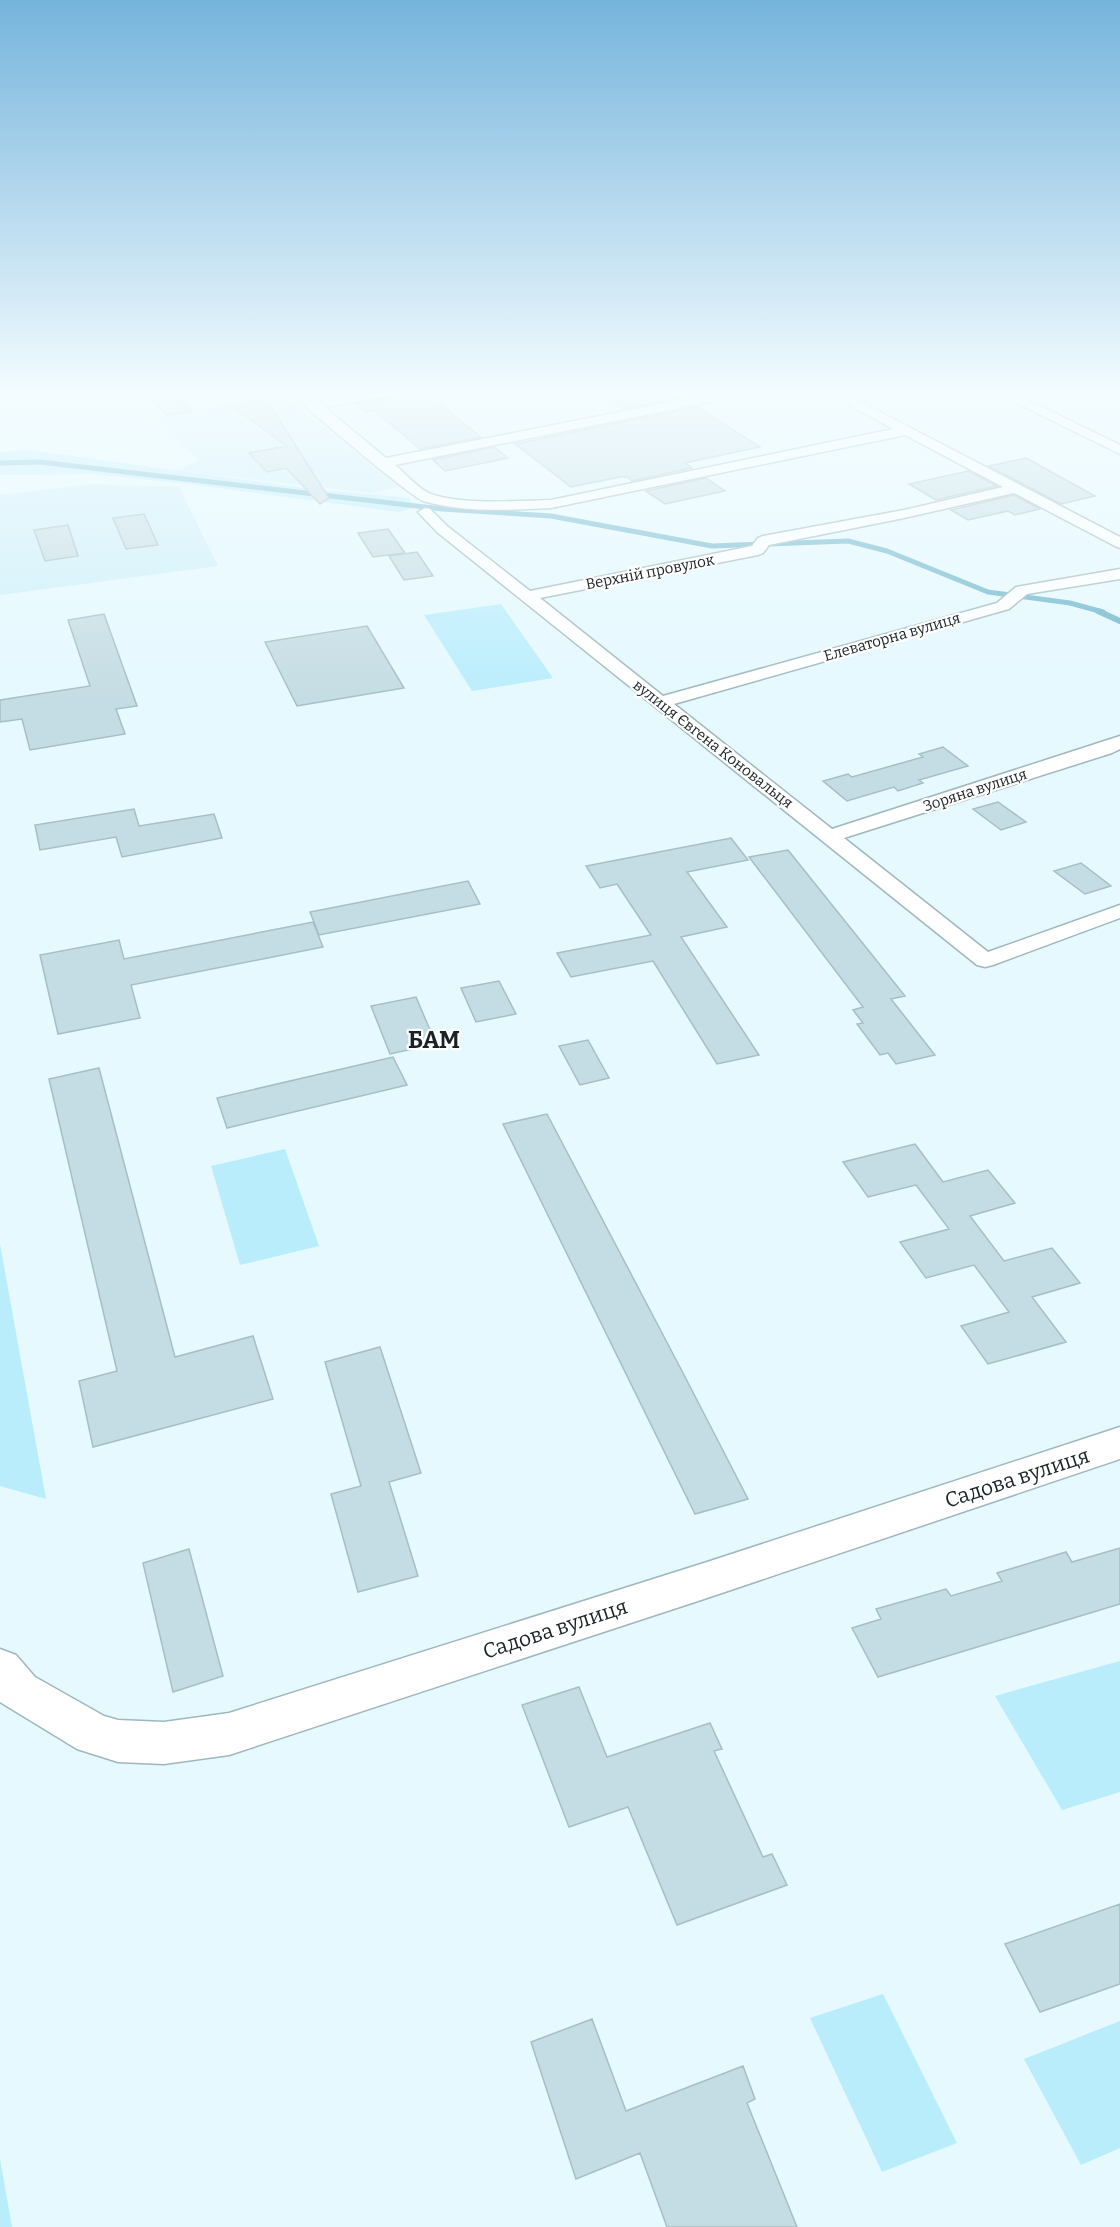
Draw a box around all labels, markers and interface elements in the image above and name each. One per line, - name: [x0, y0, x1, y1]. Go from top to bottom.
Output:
- street label: Верхній провулок: [584, 551, 716, 593]
- street label: Елеваторна вулиця: [822, 609, 962, 665]
- street label: вулиця Євгена Коновальця: [629, 676, 797, 812]
- street label: Зоряна вулиця: [921, 765, 1029, 815]
- district label: БАМ: [408, 1026, 460, 1054]
- street label: Садова вулиця: [941, 1442, 1093, 1514]
- street label: Садова вулиця: [479, 1593, 631, 1665]

